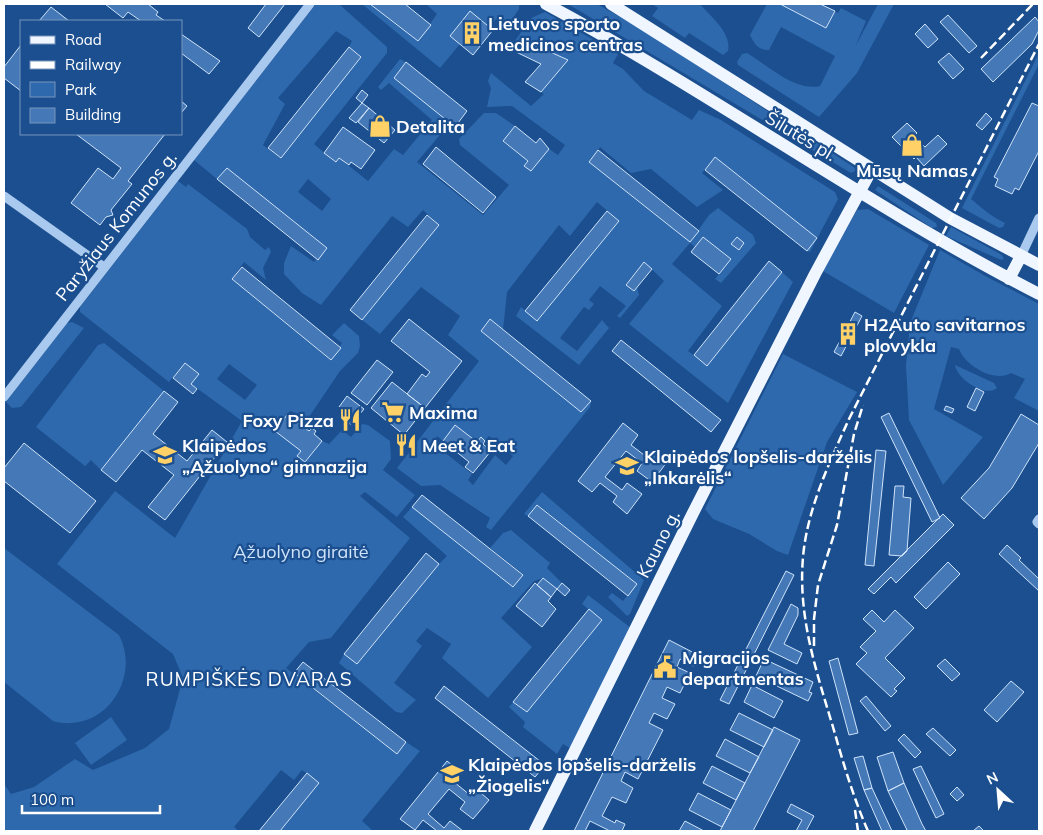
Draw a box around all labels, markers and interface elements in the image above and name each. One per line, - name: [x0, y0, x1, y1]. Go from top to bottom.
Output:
- place label: Lietuvos sporto medicinos centras: [488, 12, 643, 56]
- legend: [20, 20, 182, 135]
- building icon: Lietuvos sporto medicinos centras: [459, 20, 485, 46]
- text: Road: [65, 30, 102, 49]
- text: Railway: [65, 55, 121, 74]
- text: Park: [65, 80, 97, 99]
- text: Building: [65, 105, 121, 124]
- street label: Šilutės pl.: [761, 106, 841, 166]
- shop icon: Detalita: [367, 113, 393, 139]
- place label: Detalita: [396, 115, 465, 138]
- shop icon: Mūsų Namas: [899, 132, 925, 158]
- street label: Paryžiaus Komunos g.: [50, 146, 182, 306]
- place label: Mūsų Namas: [856, 159, 968, 182]
- place label: H2Auto savitarnos plovykla: [864, 313, 1025, 357]
- building icon: H2Auto savitarnos plovykla: [835, 321, 861, 347]
- supermarket icon: Maxima: [380, 399, 406, 425]
- place label: Maxima: [409, 401, 478, 424]
- restaurant icon: Foxy Pizza: [337, 407, 363, 433]
- place label: Foxy Pizza: [243, 409, 334, 432]
- restaurant icon: Meet & Eat: [393, 432, 419, 458]
- place label: Klaipėdos „Ąžuolyno“ gimnazija: [182, 434, 367, 478]
- place label: Meet & Eat: [422, 434, 515, 457]
- school or university icon: Klaipėdos „Ąžuolyno“ gimnazija: [152, 442, 178, 468]
- place label: Klaipėdos lopšelis-darželis „Inkarėlis“: [644, 445, 872, 489]
- school or university icon: Klaipėdos lopšelis-darželis „Inkarėlis“: [614, 453, 640, 479]
- street label: Kauno g.: [631, 506, 685, 582]
- park label: Ąžuolyno giraitė: [233, 540, 369, 563]
- place label: Migracijos departmentas: [682, 646, 804, 690]
- public building icon: Migracijos departmentas: [652, 654, 678, 680]
- district label: RUMPIŠKĖS DVARAS: [146, 667, 352, 691]
- place label: Klaipėdos lopšelis-darželis „Žiogelis“: [468, 753, 696, 797]
- school or university icon: Klaipėdos lopšelis-darželis „Žiogelis“: [439, 761, 465, 787]
- north arrow: [973, 765, 1023, 815]
- text: N: [984, 768, 1001, 789]
- scale bar: [22, 782, 160, 814]
- text: 100 m: [30, 790, 74, 809]

